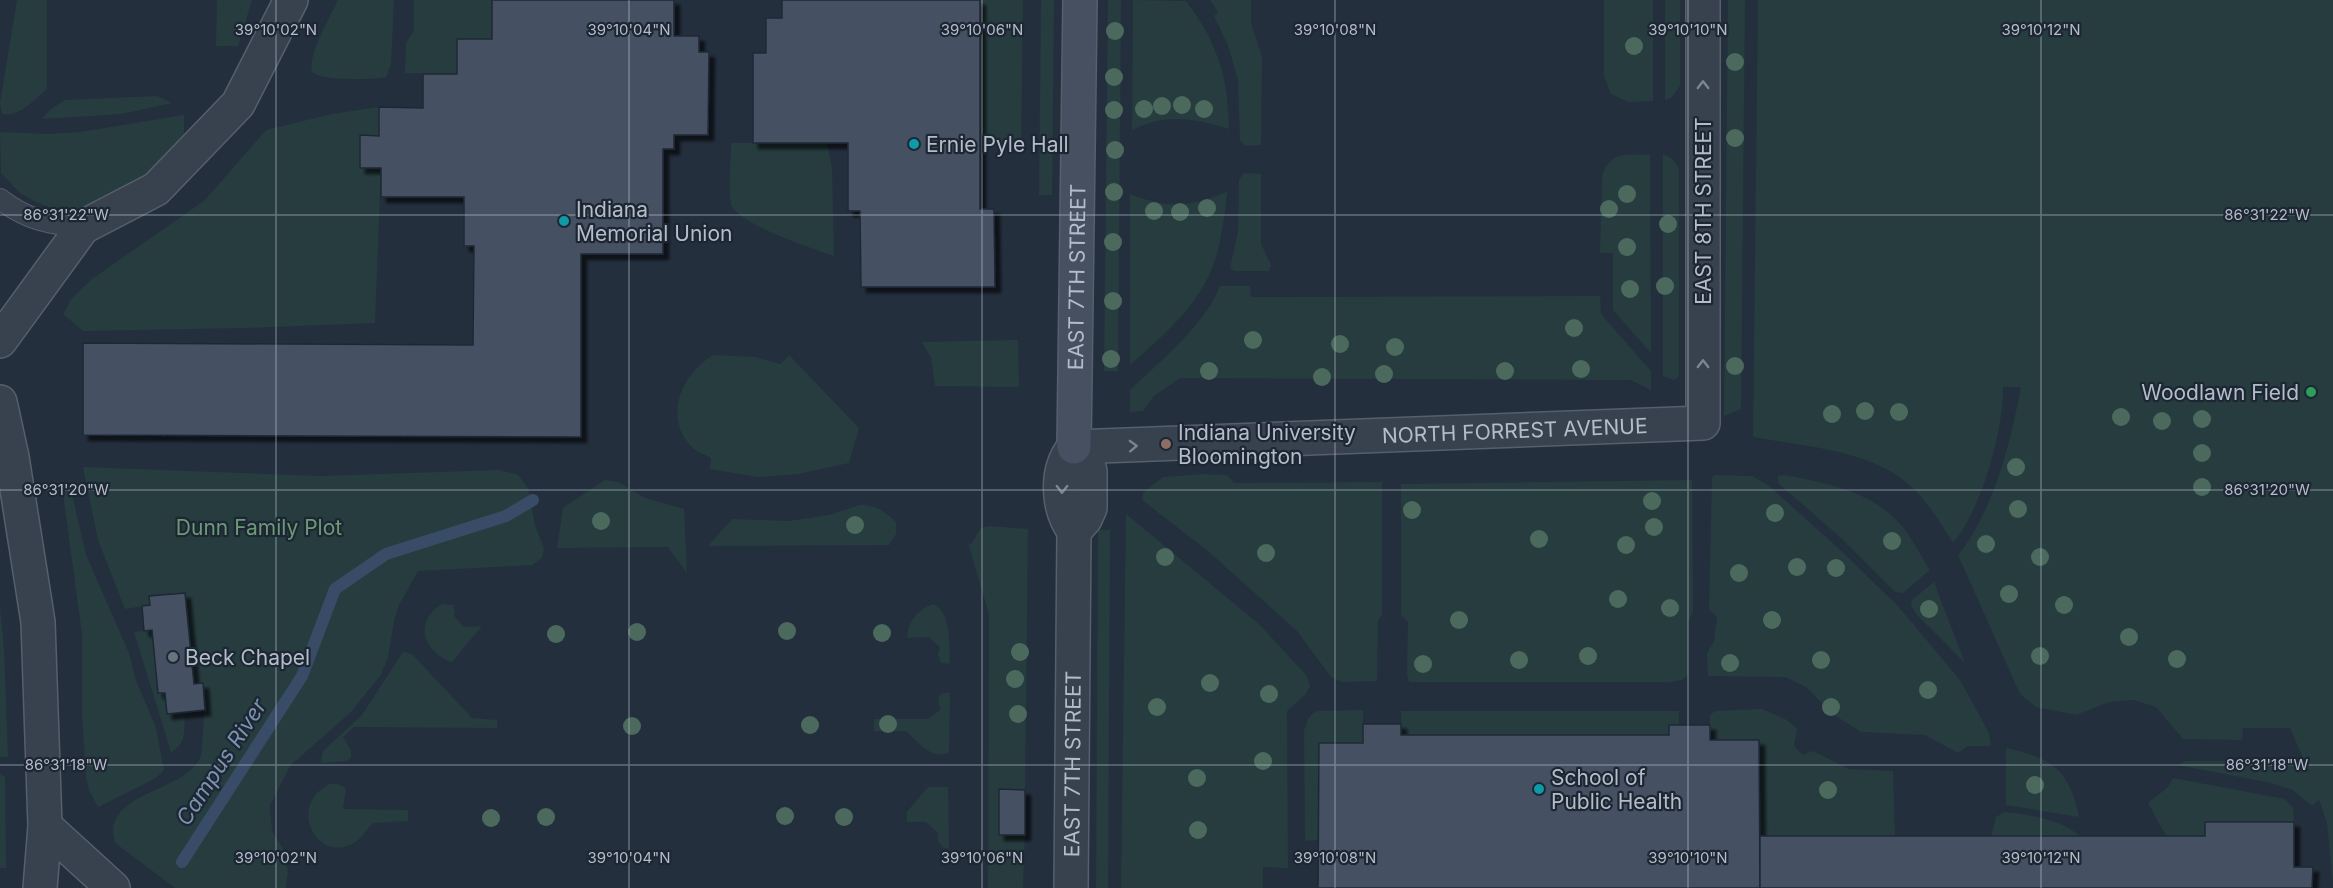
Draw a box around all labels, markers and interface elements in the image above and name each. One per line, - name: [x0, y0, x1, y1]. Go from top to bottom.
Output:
- text: 39°10'02"N: [235, 20, 317, 39]
- text: 39°10'04"N: [588, 20, 670, 39]
- text: 39°10'06"N: [941, 20, 1023, 39]
- text: 39°10'08"N: [1294, 20, 1376, 39]
- text: 39°10'10"N: [1648, 20, 1728, 39]
- text: 39°10'12"N: [2002, 20, 2081, 39]
- one-way arrow: [1697, 81, 1709, 90]
- street label: EAST 8TH STREET: [1691, 117, 1716, 305]
- place label: Ernie Pyle Hall: [926, 132, 1069, 157]
- marker: Ernie Pyle Hall: [907, 137, 921, 151]
- street label: EAST 7TH STREET: [1063, 184, 1090, 370]
- place label: Indiana Memorial Union: [576, 197, 732, 246]
- text: 86°31'22"W: [23, 205, 109, 224]
- text: 86°31'22"W: [2224, 205, 2310, 224]
- marker: Indiana Memorial Union: [557, 214, 571, 228]
- one-way arrow: [1697, 360, 1709, 369]
- place label: Woodlawn Field: [2141, 380, 2299, 405]
- marker: Woodlawn Field: [2304, 385, 2318, 399]
- street label: NORTH FORREST AVENUE: [1381, 413, 1648, 448]
- place label: Indiana University Bloomington: [1178, 420, 1356, 469]
- marker: Indiana University Bloomington: [1159, 437, 1173, 451]
- one-way arrow: [1128, 440, 1137, 452]
- text: 86°31'20"W: [23, 480, 109, 499]
- text: 86°31'20"W: [2224, 480, 2310, 499]
- one-way arrow: [1056, 484, 1068, 493]
- park label: Dunn Family Plot: [176, 515, 342, 540]
- place label: Beck Chapel: [185, 645, 310, 670]
- marker: Beck Chapel: [166, 650, 180, 664]
- street label: EAST 7TH STREET: [1059, 671, 1085, 857]
- water label: Campus River: [170, 693, 272, 830]
- text: 86°31'18"W: [25, 755, 107, 774]
- text: 86°31'18"W: [2226, 755, 2308, 774]
- place label: School of Public Health: [1551, 765, 1682, 814]
- marker: School of Public Health: [1532, 782, 1546, 796]
- text: 39°10'02"N: [235, 848, 317, 867]
- text: 39°10'04"N: [588, 848, 670, 867]
- text: 39°10'06"N: [941, 848, 1023, 867]
- text: 39°10'08"N: [1294, 848, 1376, 867]
- text: 39°10'10"N: [1648, 848, 1728, 867]
- text: 39°10'12"N: [2002, 848, 2081, 867]

